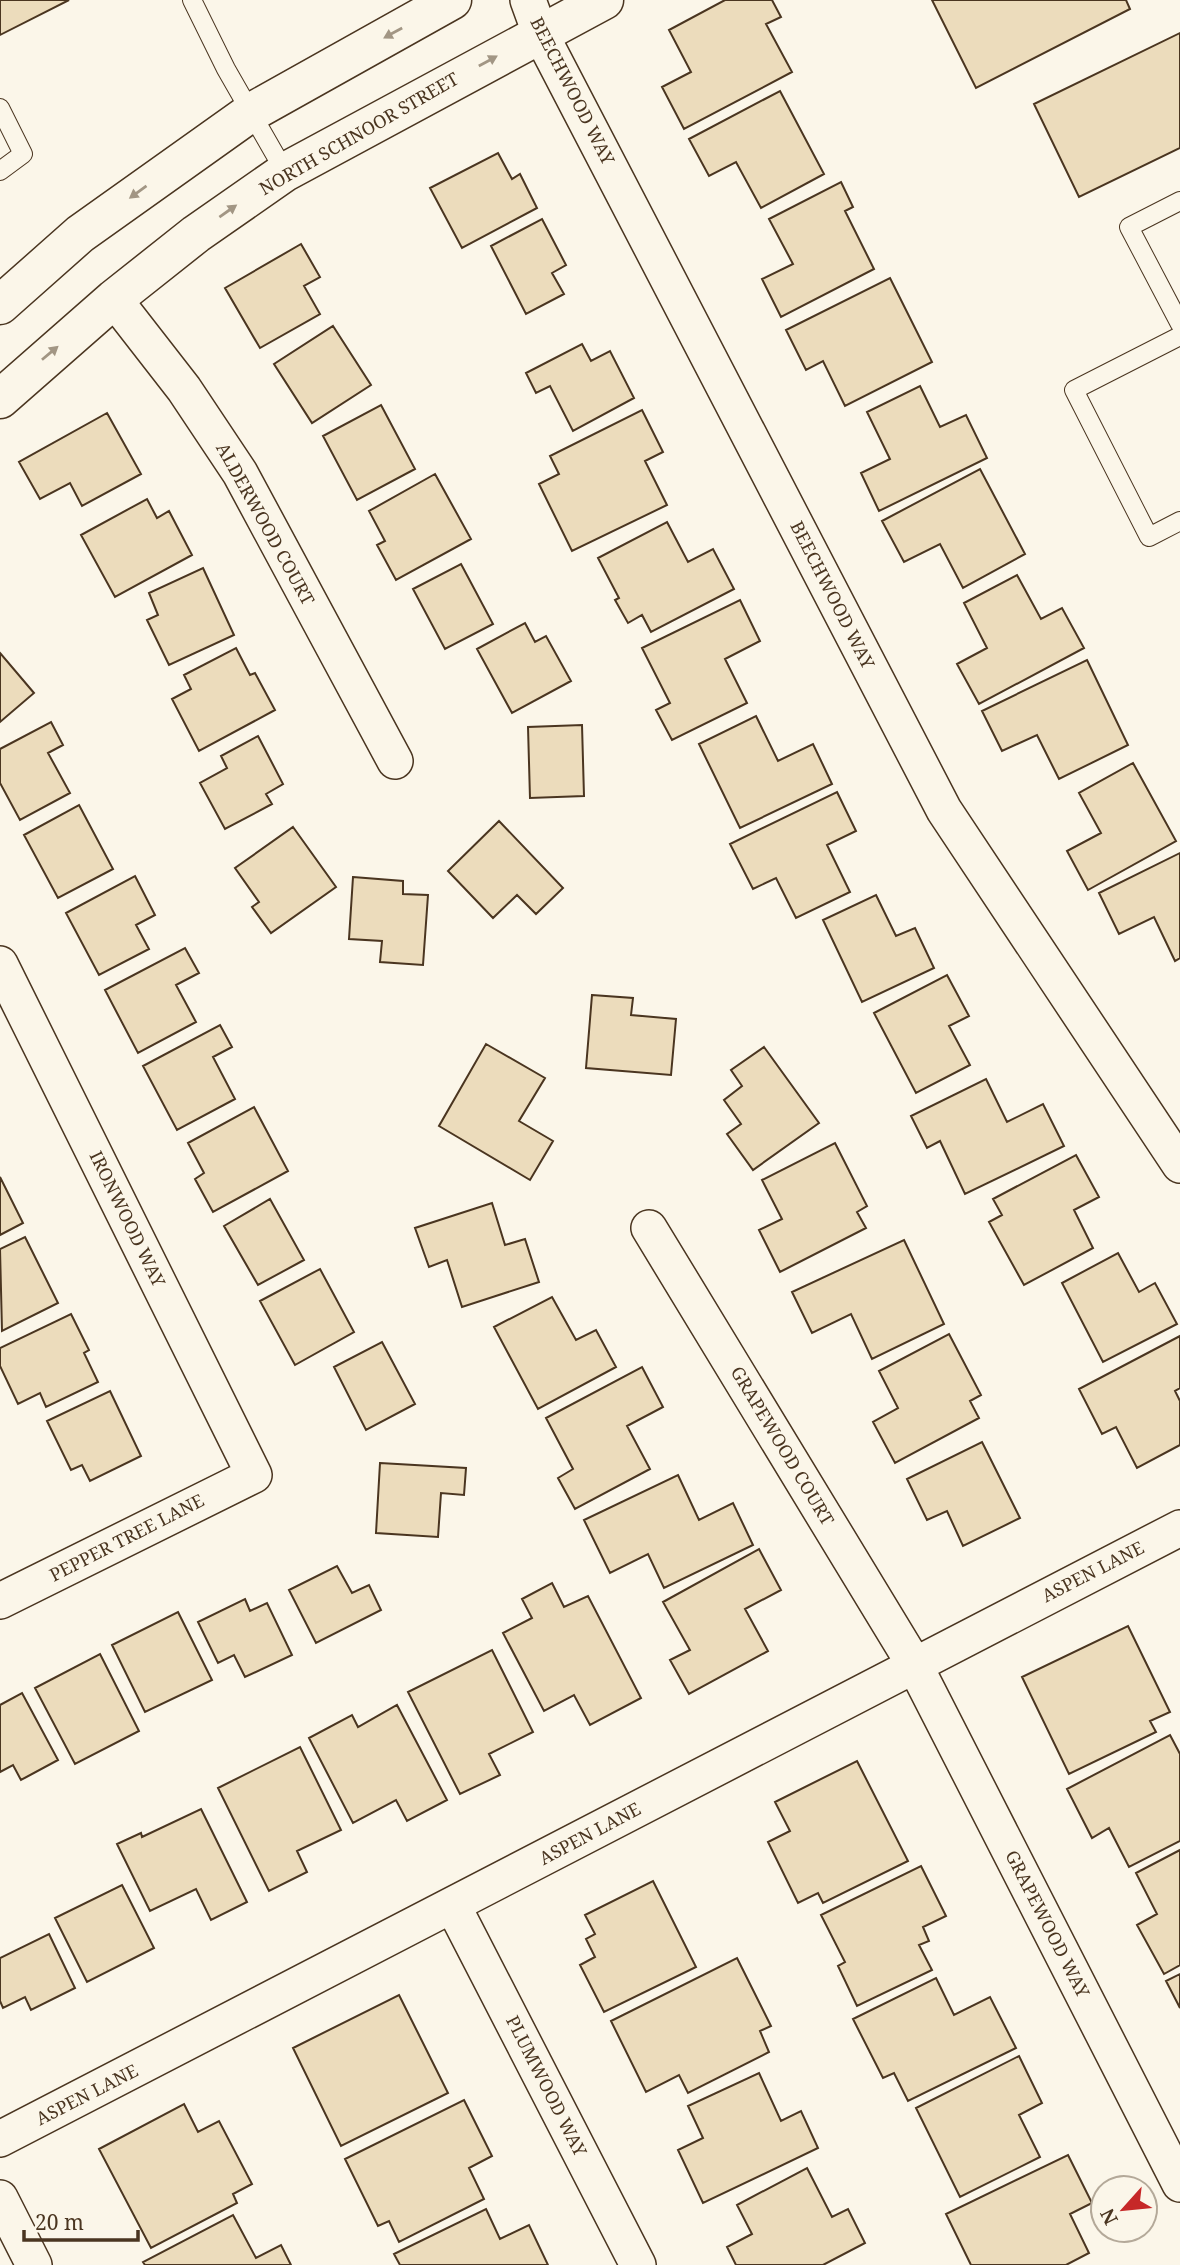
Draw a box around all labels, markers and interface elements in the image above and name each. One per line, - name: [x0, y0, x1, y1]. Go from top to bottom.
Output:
- street label: BEECHWOOD WAY: [525, 13, 621, 169]
- one-way arrow: [383, 27, 403, 39]
- one-way arrow: [479, 55, 498, 67]
- street label: NORTH SCHNOOR STREET: [254, 66, 463, 200]
- one-way arrow: [129, 185, 147, 199]
- one-way arrow: [219, 204, 237, 218]
- one-way arrow: [42, 346, 59, 361]
- street label: ALDERWOOD COURT: [211, 438, 321, 609]
- street label: BEECHWOOD WAY: [785, 517, 881, 673]
- street label: IRONWOOD WAY: [85, 1147, 172, 1291]
- street label: GRAPEWOOD COURT: [726, 1361, 840, 1530]
- street label: PEPPER TREE LANE: [45, 1488, 208, 1586]
- street label: ASPEN LANE: [1037, 1535, 1148, 1607]
- street label: ASPEN LANE: [535, 1796, 645, 1870]
- street label: GRAPEWOOD WAY: [1000, 1846, 1096, 2002]
- street label: PLUMWOOD WAY: [501, 2011, 593, 2161]
- street label: ASPEN LANE: [31, 2058, 142, 2130]
- north arrow: [1089, 2174, 1159, 2244]
- scale bar: [24, 2198, 138, 2242]
- text: N: [1094, 2204, 1124, 2229]
- text: 20 m: [35, 2208, 84, 2236]

